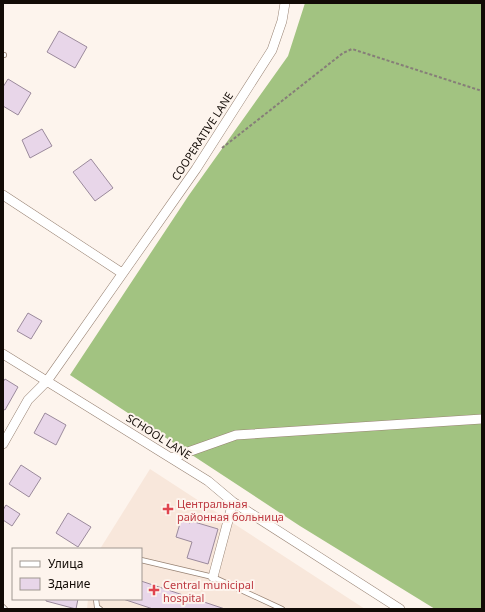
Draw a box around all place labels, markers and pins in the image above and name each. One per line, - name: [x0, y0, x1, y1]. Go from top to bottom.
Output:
- place label: Центральная районная больница: [177, 496, 284, 524]
- marker: Центральная районная больница: [162, 503, 174, 515]
- place label: Central municipal hospital: [163, 577, 254, 605]
- marker: Central municipal hospital: [148, 584, 160, 596]

